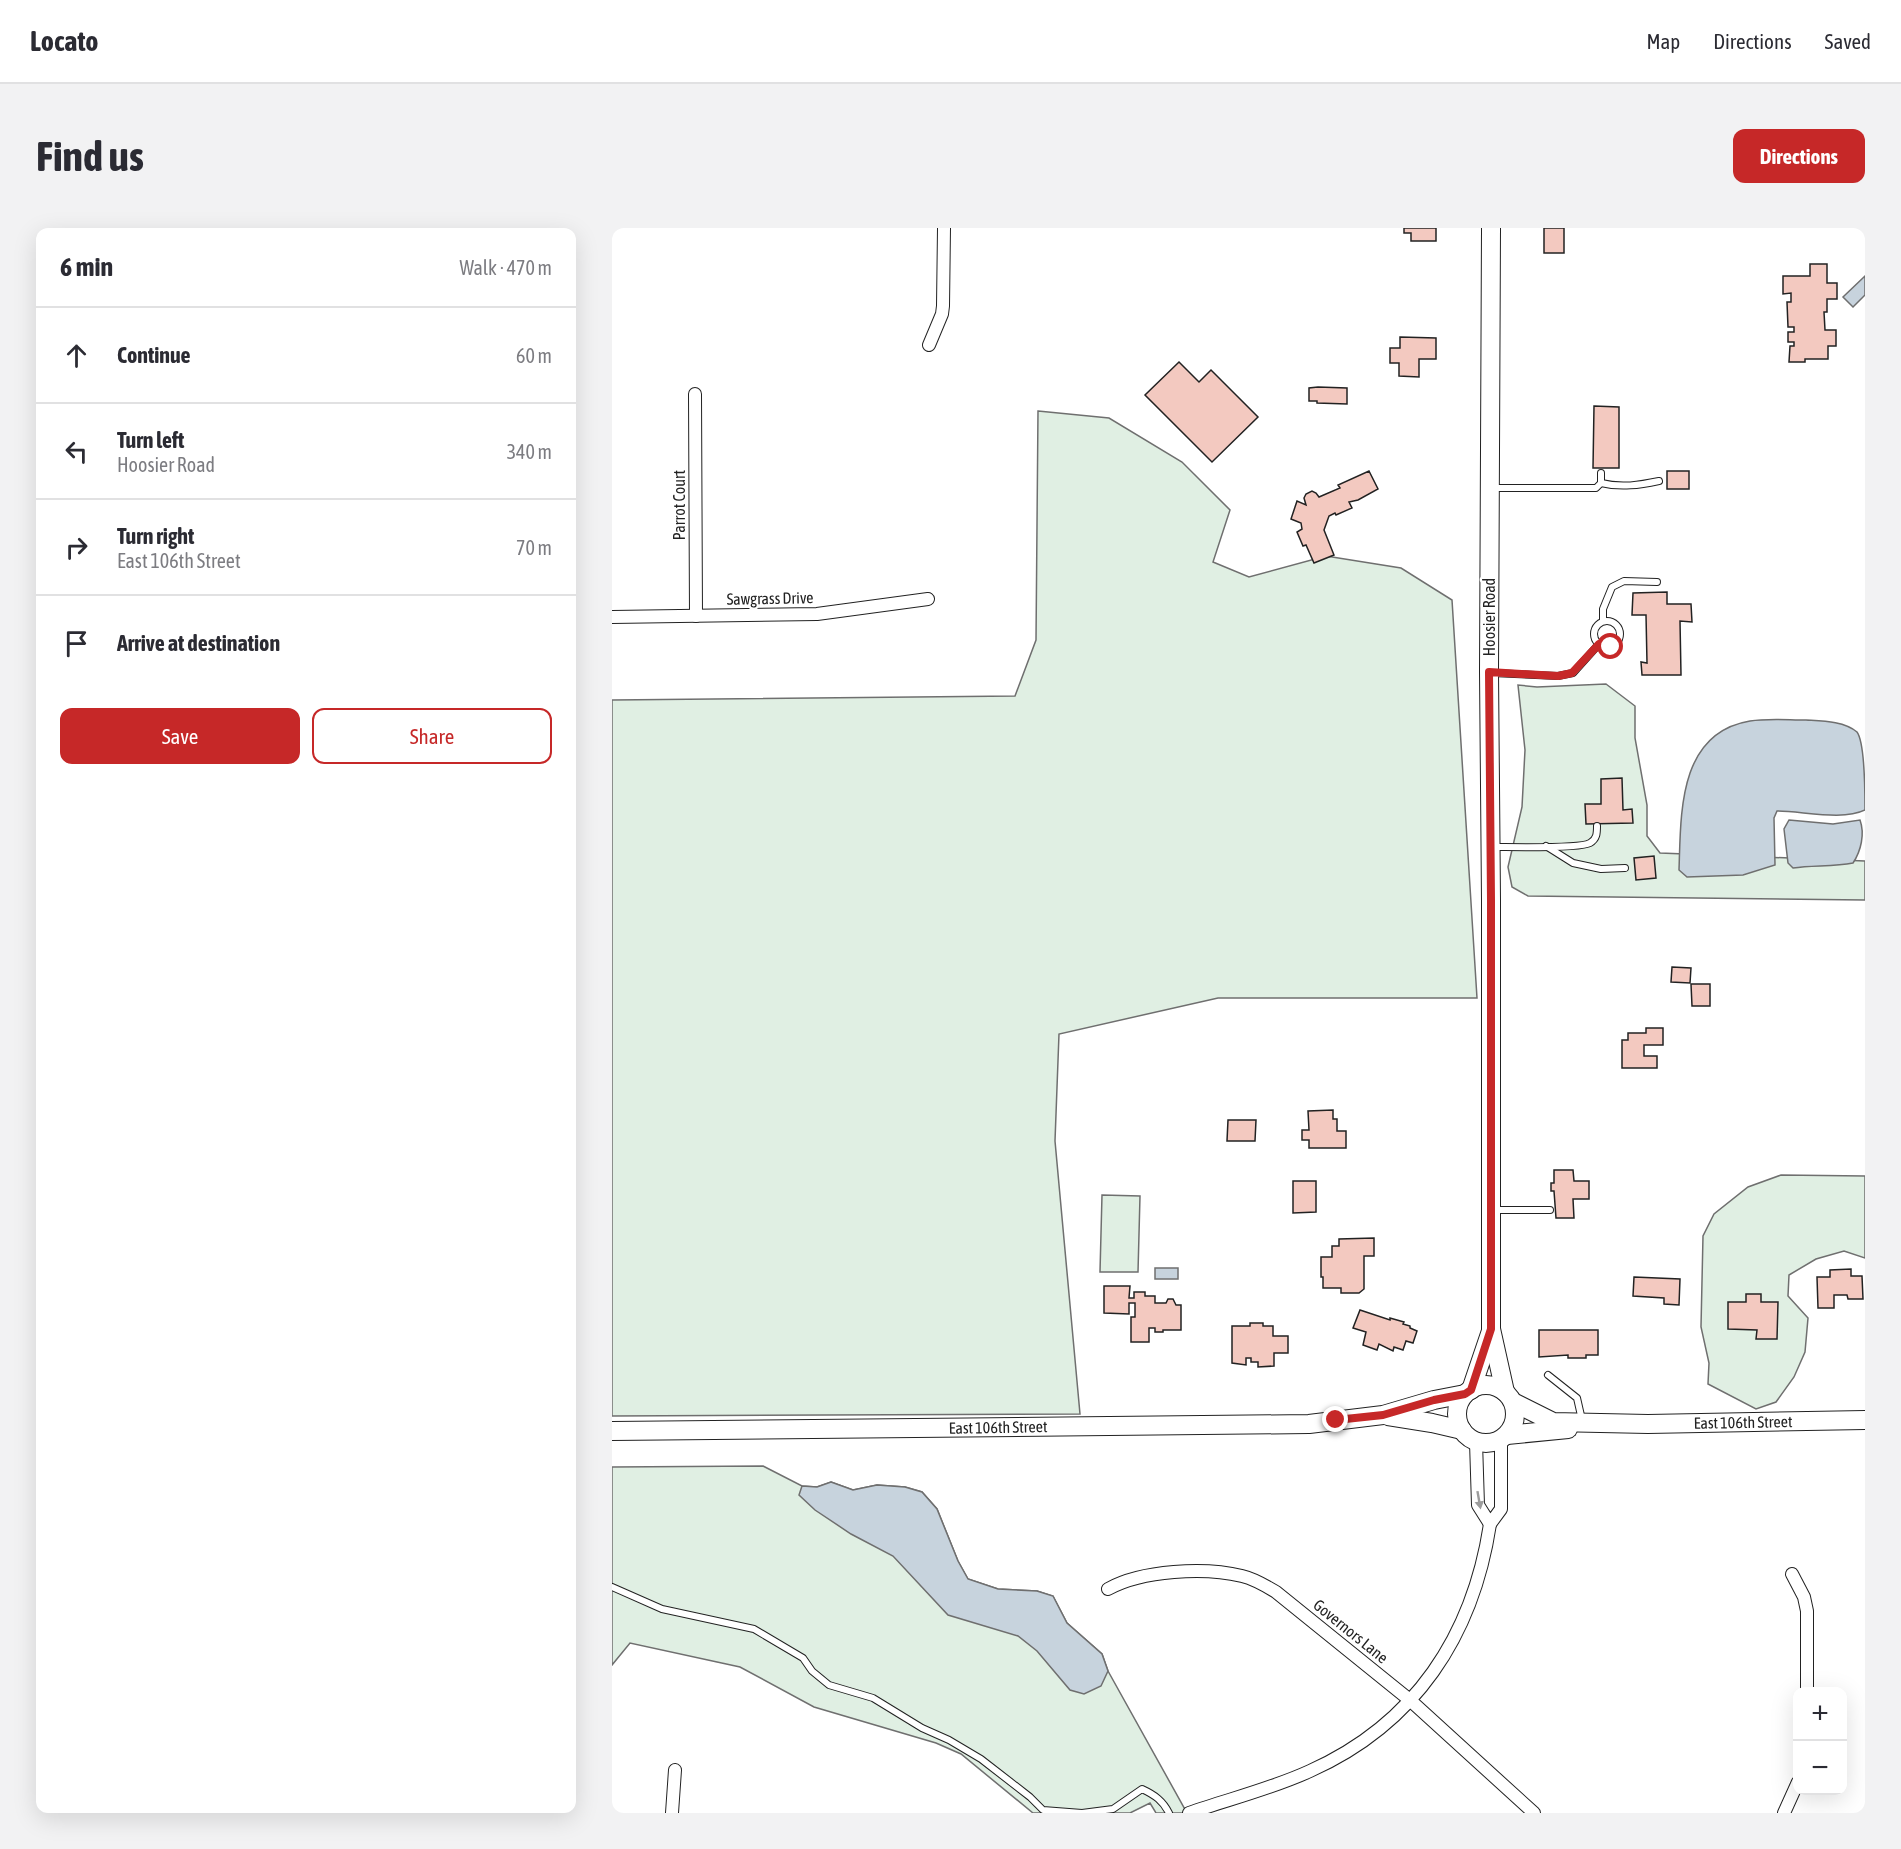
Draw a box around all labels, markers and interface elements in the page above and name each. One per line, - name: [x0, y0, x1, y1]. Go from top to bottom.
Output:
- text: Locato: [30, 25, 98, 57]
- text: Map: [1646, 29, 1680, 53]
- text: Directions: [1713, 29, 1792, 53]
- text: Saved: [1825, 29, 1871, 53]
- button: Directions: [1733, 129, 1865, 183]
- text: Find us: [36, 132, 144, 180]
- text: 6 min: [60, 252, 113, 282]
- text: Walk · 470 m: [460, 256, 552, 279]
- icon: ahead: [60, 339, 93, 372]
- text: Continue: [117, 342, 191, 368]
- text: 60 m: [516, 344, 552, 367]
- text: Turn left: [117, 427, 184, 453]
- icon: left: [60, 435, 93, 468]
- text: 340 m: [507, 440, 552, 463]
- text: Hoosier Road: [117, 453, 215, 476]
- street label: Parrot Court: [670, 469, 688, 540]
- text: Turn right: [117, 523, 194, 549]
- icon: right: [60, 531, 93, 564]
- text: 70 m: [516, 536, 552, 559]
- text: East 106th Street: [117, 549, 241, 572]
- street label: Hoosier Road: [1480, 578, 1498, 656]
- street label: Sawgrass Drive: [726, 588, 814, 609]
- icon: arrive: [60, 627, 93, 660]
- text: Arrive at destination: [117, 630, 280, 656]
- route start: [1597, 633, 1623, 659]
- button: Save: [60, 708, 300, 764]
- button: Share: [312, 708, 552, 764]
- route end: [1322, 1406, 1348, 1432]
- street label: East 106th Street: [1693, 1412, 1793, 1432]
- street label: East 106th Street: [948, 1417, 1048, 1437]
- one-way arrow: [1475, 1491, 1484, 1510]
- street label: Governors Lane: [1310, 1595, 1392, 1667]
- map controls: [1793, 1687, 1847, 1795]
- button: +: [1793, 1687, 1847, 1741]
- button: −: [1793, 1741, 1847, 1795]

